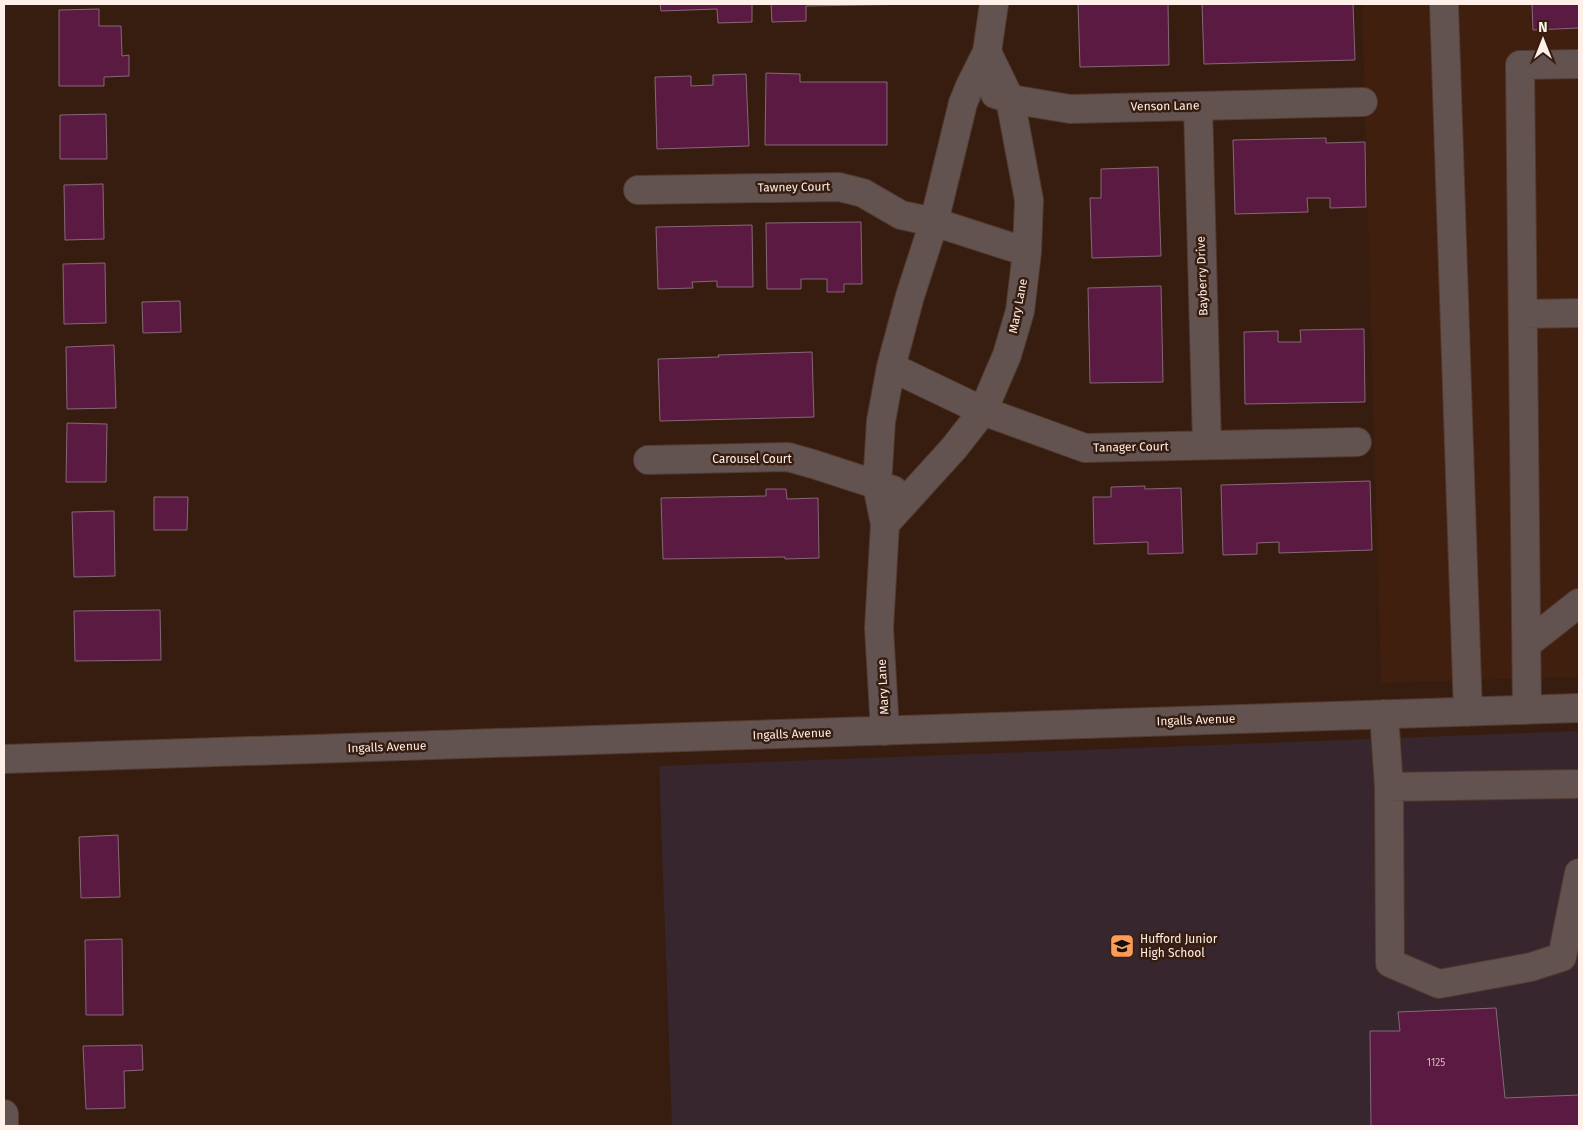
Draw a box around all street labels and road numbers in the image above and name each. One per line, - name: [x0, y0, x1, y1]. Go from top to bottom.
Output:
- street label: Venson Lane: [1131, 98, 1199, 114]
- street label: Tawney Court: [758, 179, 831, 195]
- street label: Bayberry Drive: [1194, 236, 1210, 316]
- street label: Mary Lane: [1006, 277, 1030, 335]
- street label: Tanager Court: [1093, 439, 1169, 455]
- street label: Carousel Court: [712, 452, 793, 466]
- street label: Mary Lane: [875, 659, 891, 715]
- street label: Ingalls Avenue: [1156, 712, 1236, 728]
- street label: Ingalls Avenue: [752, 726, 832, 742]
- street label: Ingalls Avenue: [347, 739, 427, 755]

